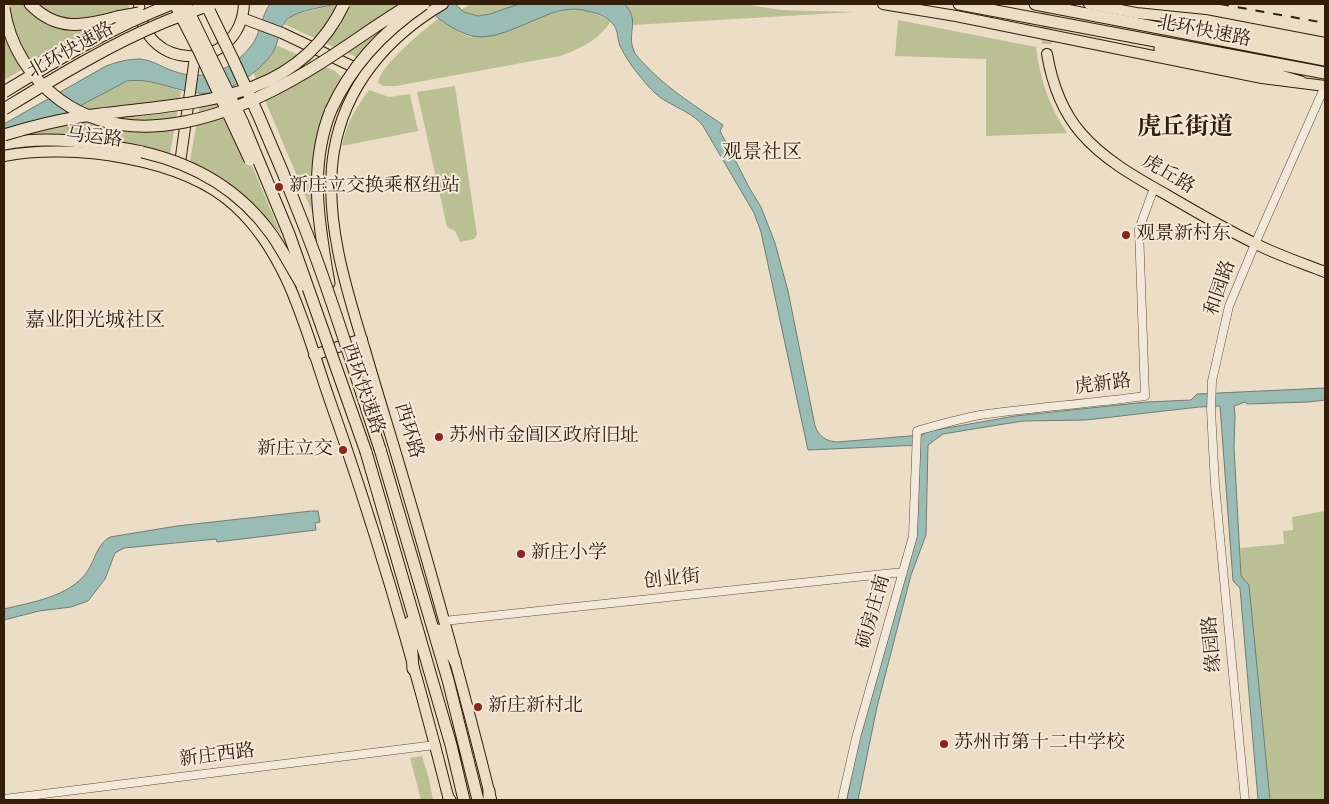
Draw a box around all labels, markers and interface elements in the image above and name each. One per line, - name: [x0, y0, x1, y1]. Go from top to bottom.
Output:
- street label: 北环快速路: [1155, 12, 1253, 52]
- street label: 北环快速路: [24, 18, 118, 84]
- district label: 虎丘街道: [1137, 114, 1233, 142]
- street label: 马运路: [64, 123, 124, 153]
- district label: 观景社区: [722, 141, 802, 165]
- street label: 虎丘路: [1138, 151, 1198, 199]
- place label: 新庄立交换乘枢纽站: [289, 176, 460, 198]
- marker: 新庄立交换乘枢纽站: [273, 181, 285, 193]
- place label: 观景新村东: [1136, 224, 1231, 246]
- marker: 观景新村东: [1120, 229, 1132, 241]
- street label: 和园路: [1201, 257, 1241, 319]
- district label: 嘉业阳光城社区: [25, 309, 165, 333]
- street label: 西环快速路: [336, 340, 388, 438]
- street label: 虎新路: [1073, 370, 1133, 400]
- street label: 西环路: [389, 400, 427, 462]
- place label: 苏州市金阊区政府旧址: [449, 426, 639, 448]
- marker: 苏州市金阊区政府旧址: [433, 431, 445, 443]
- place label: 新庄立交: [257, 439, 333, 461]
- marker: 新庄立交: [337, 444, 349, 456]
- place label: 新庄小学: [531, 543, 607, 565]
- marker: 新庄小学: [515, 548, 527, 560]
- street label: 创业街: [642, 566, 702, 594]
- street label: 硕房庄南: [853, 572, 895, 652]
- street label: 缘园路: [1199, 615, 1227, 673]
- place label: 新庄新村北: [488, 696, 583, 718]
- marker: 新庄新村北: [472, 701, 484, 713]
- place label: 苏州市第十二中学校: [954, 733, 1125, 755]
- marker: 苏州市第十二中学校: [938, 738, 950, 750]
- street label: 新庄西路: [178, 740, 256, 772]

